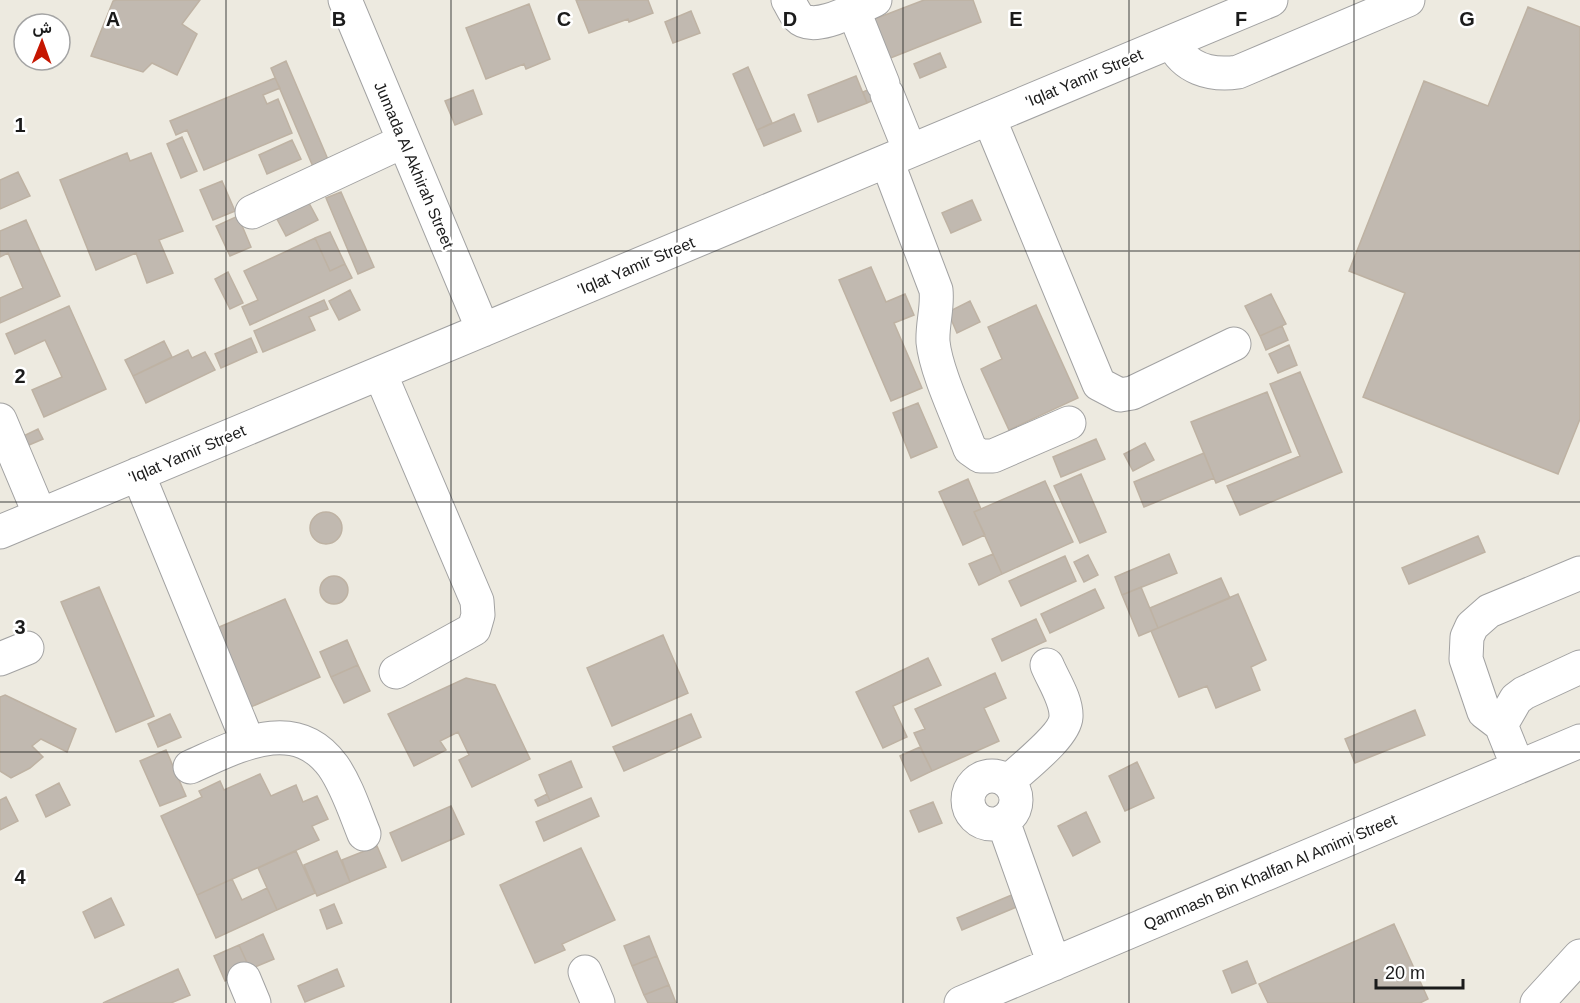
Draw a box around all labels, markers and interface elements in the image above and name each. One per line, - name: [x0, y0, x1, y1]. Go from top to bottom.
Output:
- text: A: [106, 8, 120, 30]
- text: B: [332, 8, 346, 30]
- text: C: [557, 8, 571, 30]
- text: D: [783, 8, 797, 30]
- text: E: [1009, 8, 1023, 30]
- text: F: [1235, 8, 1247, 30]
- text: G: [1459, 8, 1475, 30]
- north arrow: [12, 12, 72, 72]
- text: ش: [32, 19, 52, 37]
- street label: 'Iqlat Yamir Street: [1023, 46, 1145, 110]
- street label: Jumada Al Akhirah Street: [371, 79, 457, 252]
- text: 1: [14, 114, 26, 136]
- street label: 'Iqlat Yamir Street: [575, 234, 697, 298]
- text: 2: [14, 365, 26, 387]
- street label: 'Iqlat Yamir Street: [126, 422, 248, 486]
- text: 3: [14, 616, 26, 638]
- street label: Qammash Bin Khalfan Al Amimi Street: [1141, 811, 1399, 933]
- text: 4: [14, 866, 26, 888]
- scale bar: [1376, 952, 1463, 990]
- text: 20 m: [1385, 963, 1425, 983]

